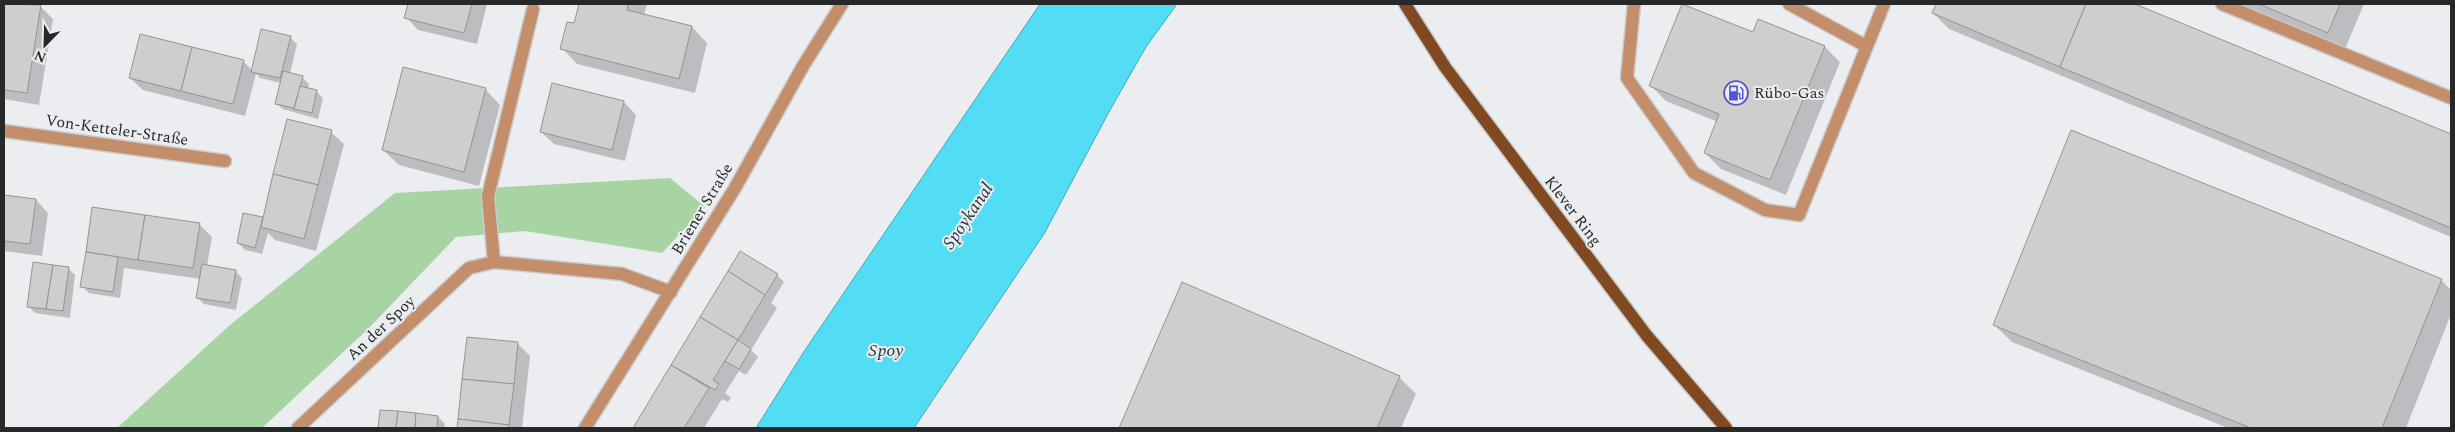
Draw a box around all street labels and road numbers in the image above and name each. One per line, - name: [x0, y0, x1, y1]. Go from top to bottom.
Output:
- street label: Von-Ketteler-Straße: [44, 108, 190, 152]
- street label: Briener Straße: [665, 159, 739, 259]
- street label: Klever Ring: [1538, 171, 1608, 251]
- street label: An der Spoy: [341, 289, 422, 366]

